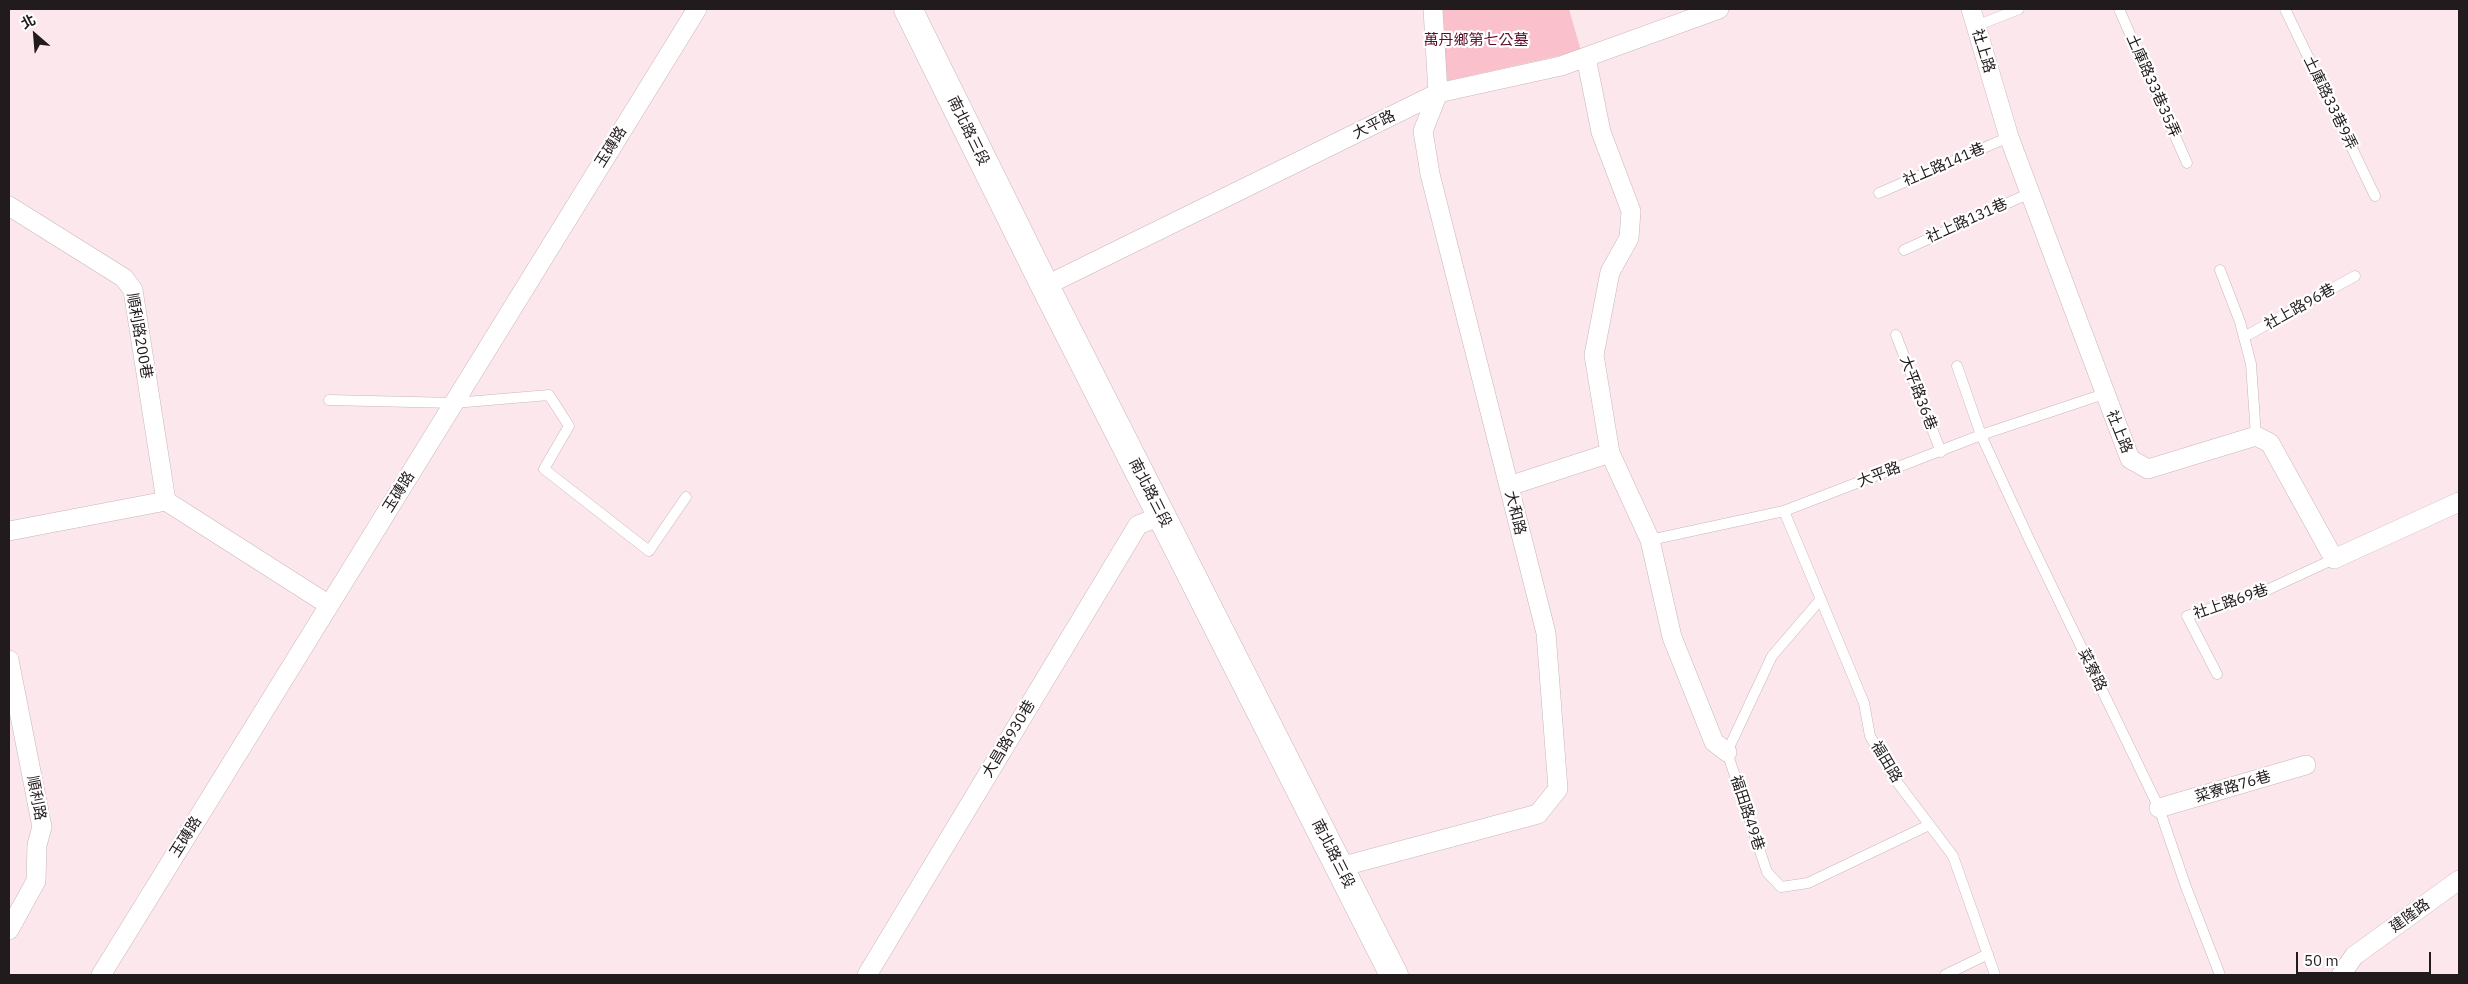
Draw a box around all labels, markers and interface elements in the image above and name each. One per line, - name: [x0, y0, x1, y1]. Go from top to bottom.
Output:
- north arrow: [10, 10, 60, 60]
- text: 北: [18, 10, 39, 33]
- street label: 社上路: [1968, 27, 1998, 75]
- park label: 萬丹鄉第七公墓: [1424, 32, 1528, 50]
- street label: 土庫路33巷35弄: [2122, 32, 2184, 140]
- street label: 土庫路33巷9弄: [2300, 53, 2360, 153]
- street label: 南北路三段: [943, 93, 993, 169]
- street label: 大平路: [1350, 107, 1398, 143]
- street label: 玉磚路: [591, 123, 631, 171]
- street label: 社上路141巷: [1900, 140, 1988, 190]
- street label: 社上路131巷: [1924, 195, 2010, 247]
- street label: 社上路96巷: [2262, 280, 2338, 334]
- street label: 順利路200巷: [123, 292, 155, 380]
- street label: 大平路36巷: [1896, 353, 1940, 433]
- street label: 社上路: [2102, 408, 2136, 456]
- street label: 南北路三段: [1125, 456, 1175, 530]
- street label: 大平路: [1855, 459, 1903, 491]
- street label: 玉磚路: [379, 468, 419, 516]
- street label: 大和路: [1501, 489, 1529, 537]
- street label: 社上路69巷: [2191, 581, 2271, 623]
- street label: 菜寮路: [2074, 646, 2110, 694]
- street label: 大昌路930巷: [979, 697, 1039, 781]
- street label: 福田路: [1867, 738, 1905, 786]
- street label: 菜寮路76巷: [2193, 768, 2273, 806]
- street label: 福田路49巷: [1726, 773, 1768, 853]
- street label: 順利路: [23, 774, 49, 822]
- street label: 玉磚路: [166, 813, 206, 861]
- street label: 南北路三段: [1308, 817, 1358, 891]
- street label: 建隆路: [2387, 895, 2433, 937]
- scale bar: [2298, 942, 2433, 974]
- text: 50 m: [2304, 951, 2339, 970]

